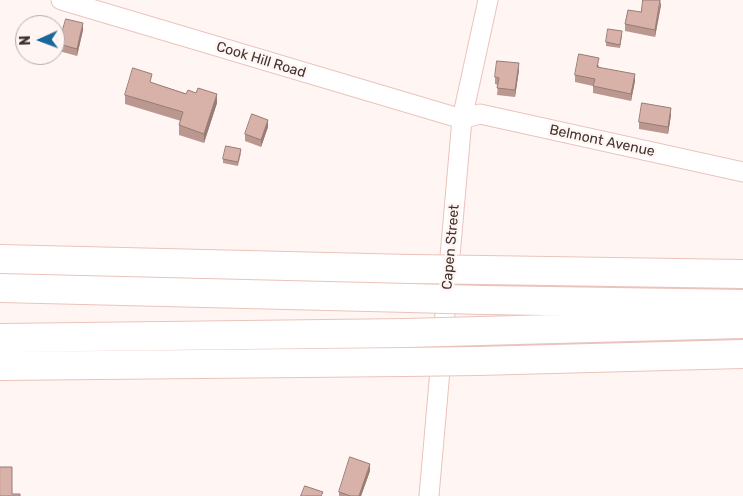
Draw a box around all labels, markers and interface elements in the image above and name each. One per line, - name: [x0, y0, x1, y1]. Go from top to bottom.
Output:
- north arrow: [15, 15, 65, 65]
- text: N: [17, 35, 34, 46]
- street label: Cook Hill Road: [214, 38, 308, 82]
- street label: Belmont Avenue: [548, 122, 656, 160]
- street label: Capen Street: [439, 204, 463, 290]

